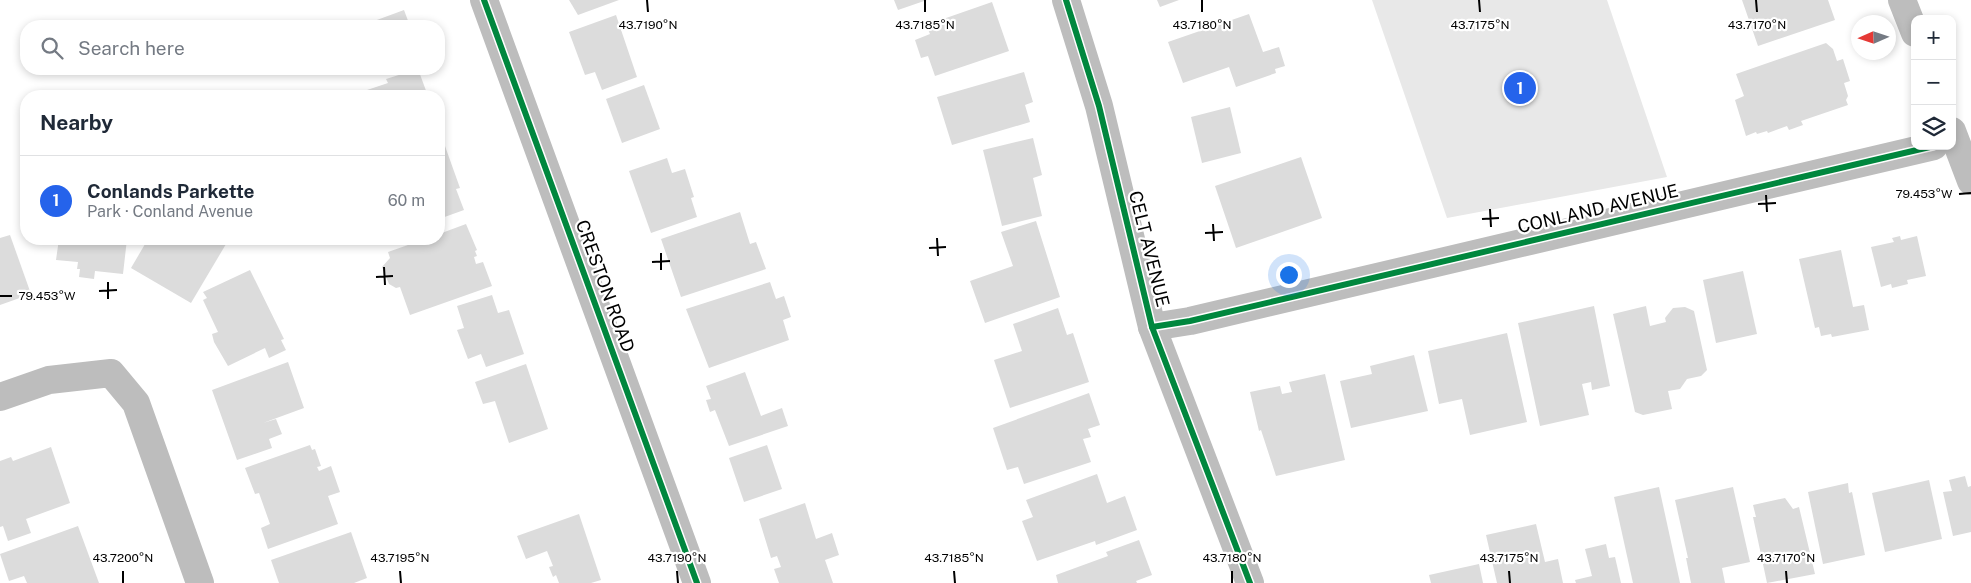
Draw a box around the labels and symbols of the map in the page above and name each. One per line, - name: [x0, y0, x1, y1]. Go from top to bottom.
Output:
- north arrow: [1851, 15, 1896, 60]
- text: 43.7190°N: [619, 18, 677, 32]
- text: 43.7185°N: [895, 18, 955, 32]
- text: 43.7180°N: [1172, 18, 1232, 32]
- text: 43.7175°N: [1450, 18, 1510, 32]
- text: 43.7170°N: [1728, 18, 1786, 32]
- pin: 1: [1504, 69, 1536, 107]
- street label: CONLAND AVENUE: [1515, 180, 1680, 237]
- text: 79.453°W: [1896, 187, 1953, 201]
- street label: CELT AVENUE: [1125, 189, 1174, 309]
- street label: CRESTON ROAD: [572, 217, 639, 355]
- your location: [1276, 262, 1302, 288]
- text: 79.453°W: [19, 289, 76, 303]
- text: 43.7200°N: [93, 551, 153, 565]
- text: 43.7195°N: [370, 551, 430, 565]
- text: 43.7190°N: [648, 551, 706, 565]
- text: 43.7185°N: [924, 551, 984, 565]
- text: 43.7180°N: [1202, 551, 1262, 565]
- text: 43.7175°N: [1479, 551, 1539, 565]
- text: 43.7170°N: [1757, 551, 1815, 565]

